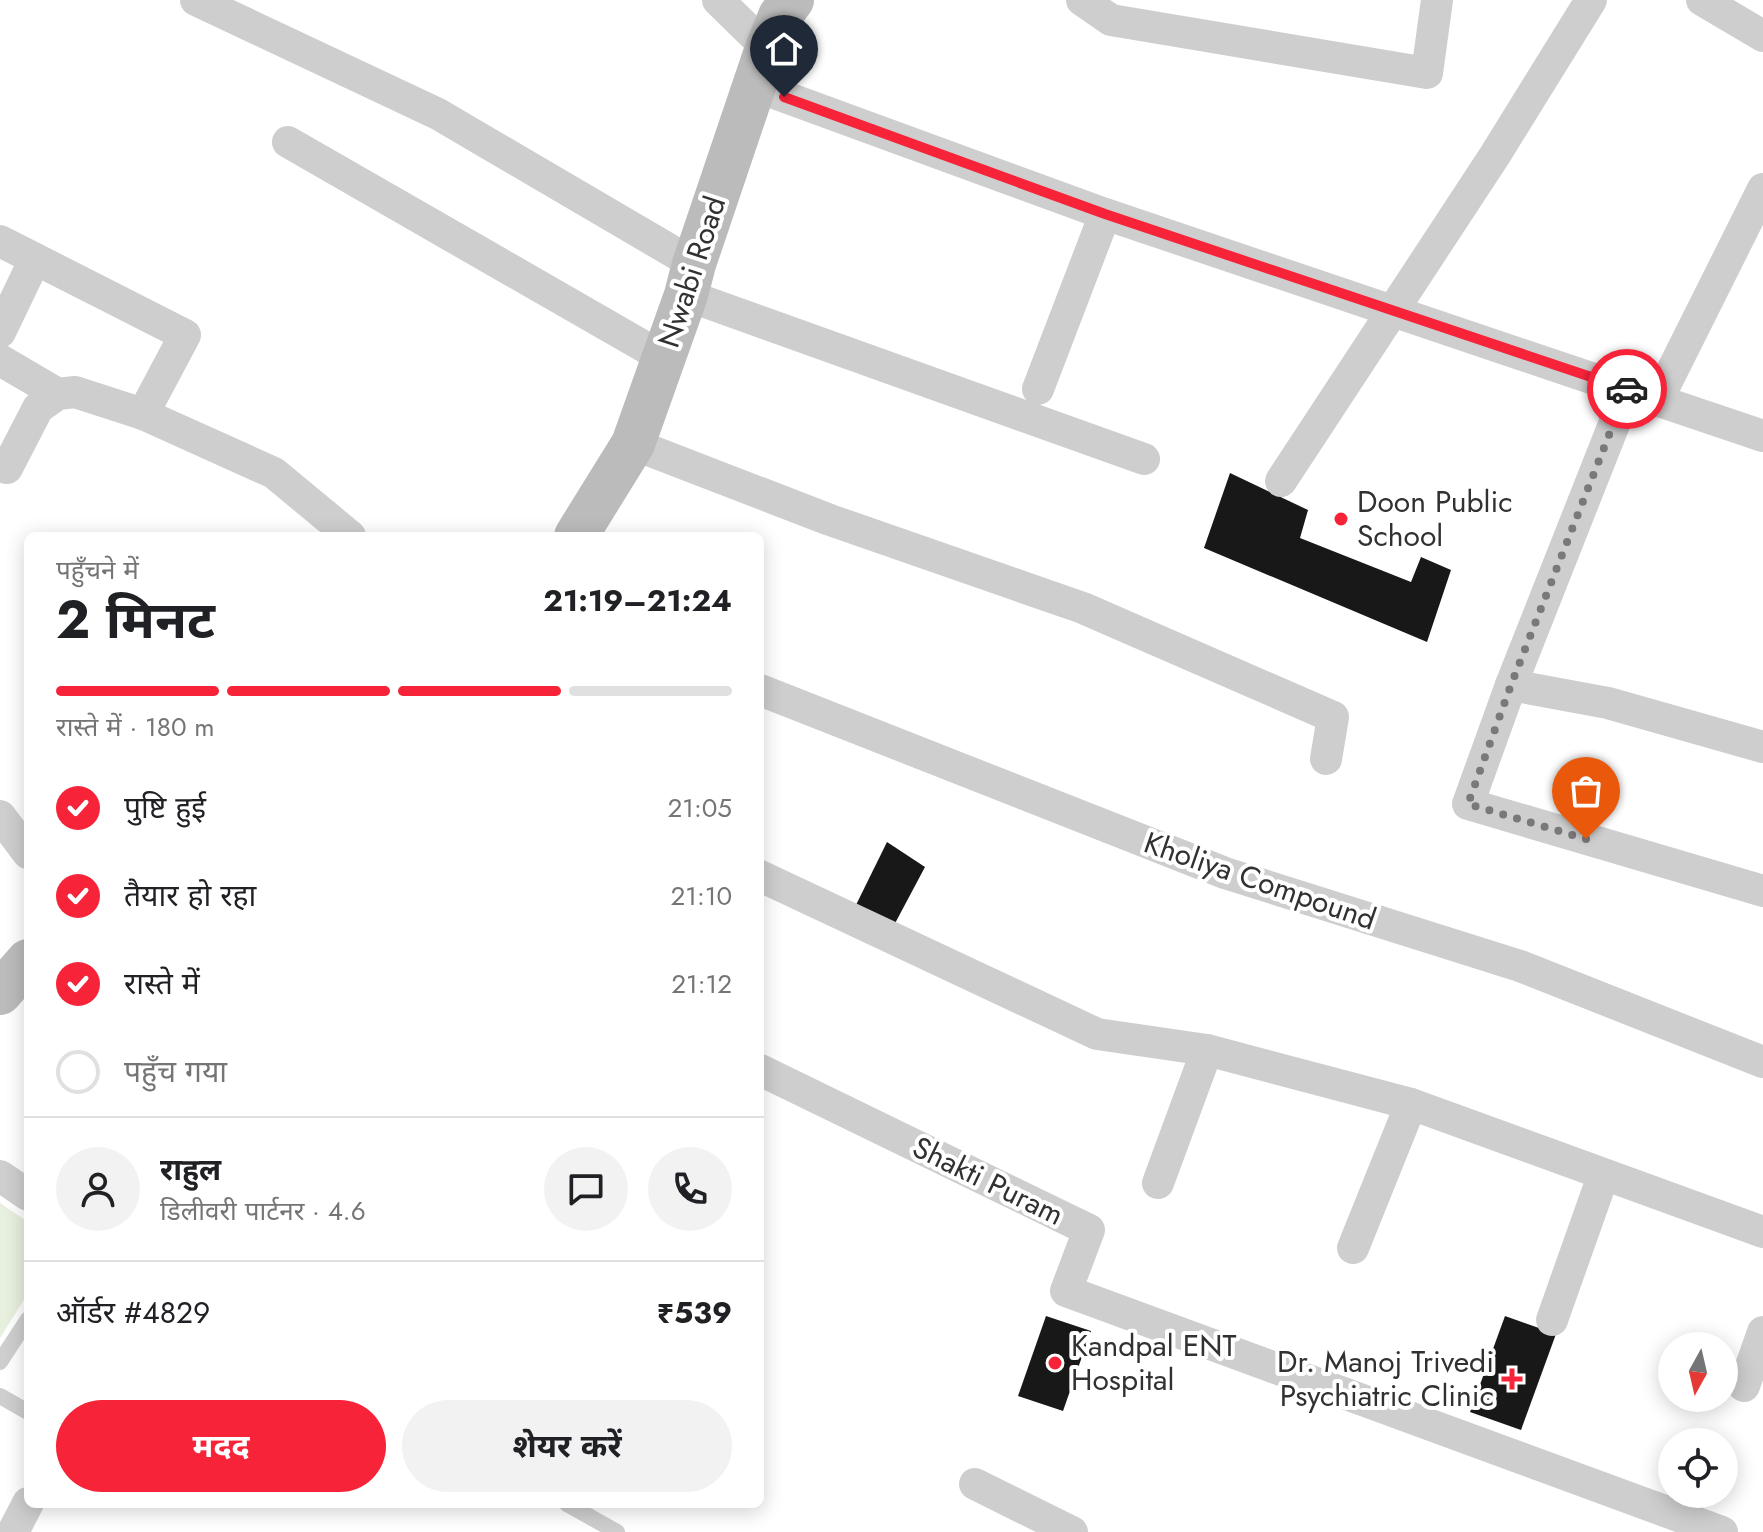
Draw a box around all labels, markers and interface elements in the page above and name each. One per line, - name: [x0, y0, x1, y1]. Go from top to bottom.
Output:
- pin: [750, 15, 818, 97]
- icon: home: [762, 27, 806, 71]
- street label: Nwabi Road: [647, 191, 736, 353]
- courier: [1587, 349, 1667, 429]
- icon: car: [1605, 367, 1649, 411]
- place label: Doon Public School: [1357, 480, 1513, 557]
- marker: Doon Public School: [1332, 510, 1350, 528]
- text: पहुँचने में: [56, 551, 139, 589]
- text: 21:19–21:24: [543, 579, 732, 622]
- text: 2 मिनट: [56, 582, 215, 658]
- text: रास्ते में · 180 m: [56, 708, 215, 746]
- pin: [1552, 757, 1620, 839]
- icon: bag: [1564, 769, 1608, 813]
- icon: check: [56, 786, 100, 830]
- text: पुष्टि हुई: [124, 786, 206, 829]
- text: 21:05: [667, 789, 732, 827]
- street label: Kholiya Compound: [1138, 821, 1382, 940]
- icon: check: [56, 874, 100, 918]
- text: तैयार हो रहा: [124, 874, 256, 917]
- text: 21:10: [670, 877, 732, 915]
- icon: check: [56, 962, 100, 1006]
- text: रास्ते में: [124, 962, 200, 1005]
- text: 21:12: [671, 965, 732, 1003]
- text: पहुँच गया: [124, 1050, 227, 1093]
- street label: Shakti Puram: [905, 1125, 1071, 1236]
- button: person: [56, 1147, 140, 1231]
- button: chat: [544, 1147, 628, 1231]
- button: phone: [648, 1147, 732, 1231]
- text: राहुल: [160, 1148, 221, 1191]
- text: डिलीवरी पार्टनर · 4.6: [160, 1192, 366, 1230]
- text: ऑर्डर #4829: [56, 1291, 210, 1334]
- text: ₹539: [657, 1291, 732, 1334]
- place label: Kandpal ENT Hospital: [1071, 1324, 1236, 1401]
- north arrow: [1658, 1332, 1738, 1412]
- map controls: [1658, 1332, 1738, 1508]
- place label: Dr. Manoj Trivedi Psychiatric Clinic: [1277, 1340, 1494, 1417]
- marker: Kandpal ENT Hospital: [1046, 1354, 1064, 1372]
- marker: Dr. Manoj Trivedi Psychiatric Clinic: [1501, 1368, 1523, 1390]
- button: मदद: [56, 1400, 386, 1492]
- button: शेयर करें: [402, 1400, 732, 1492]
- button: locate: [1658, 1428, 1738, 1508]

